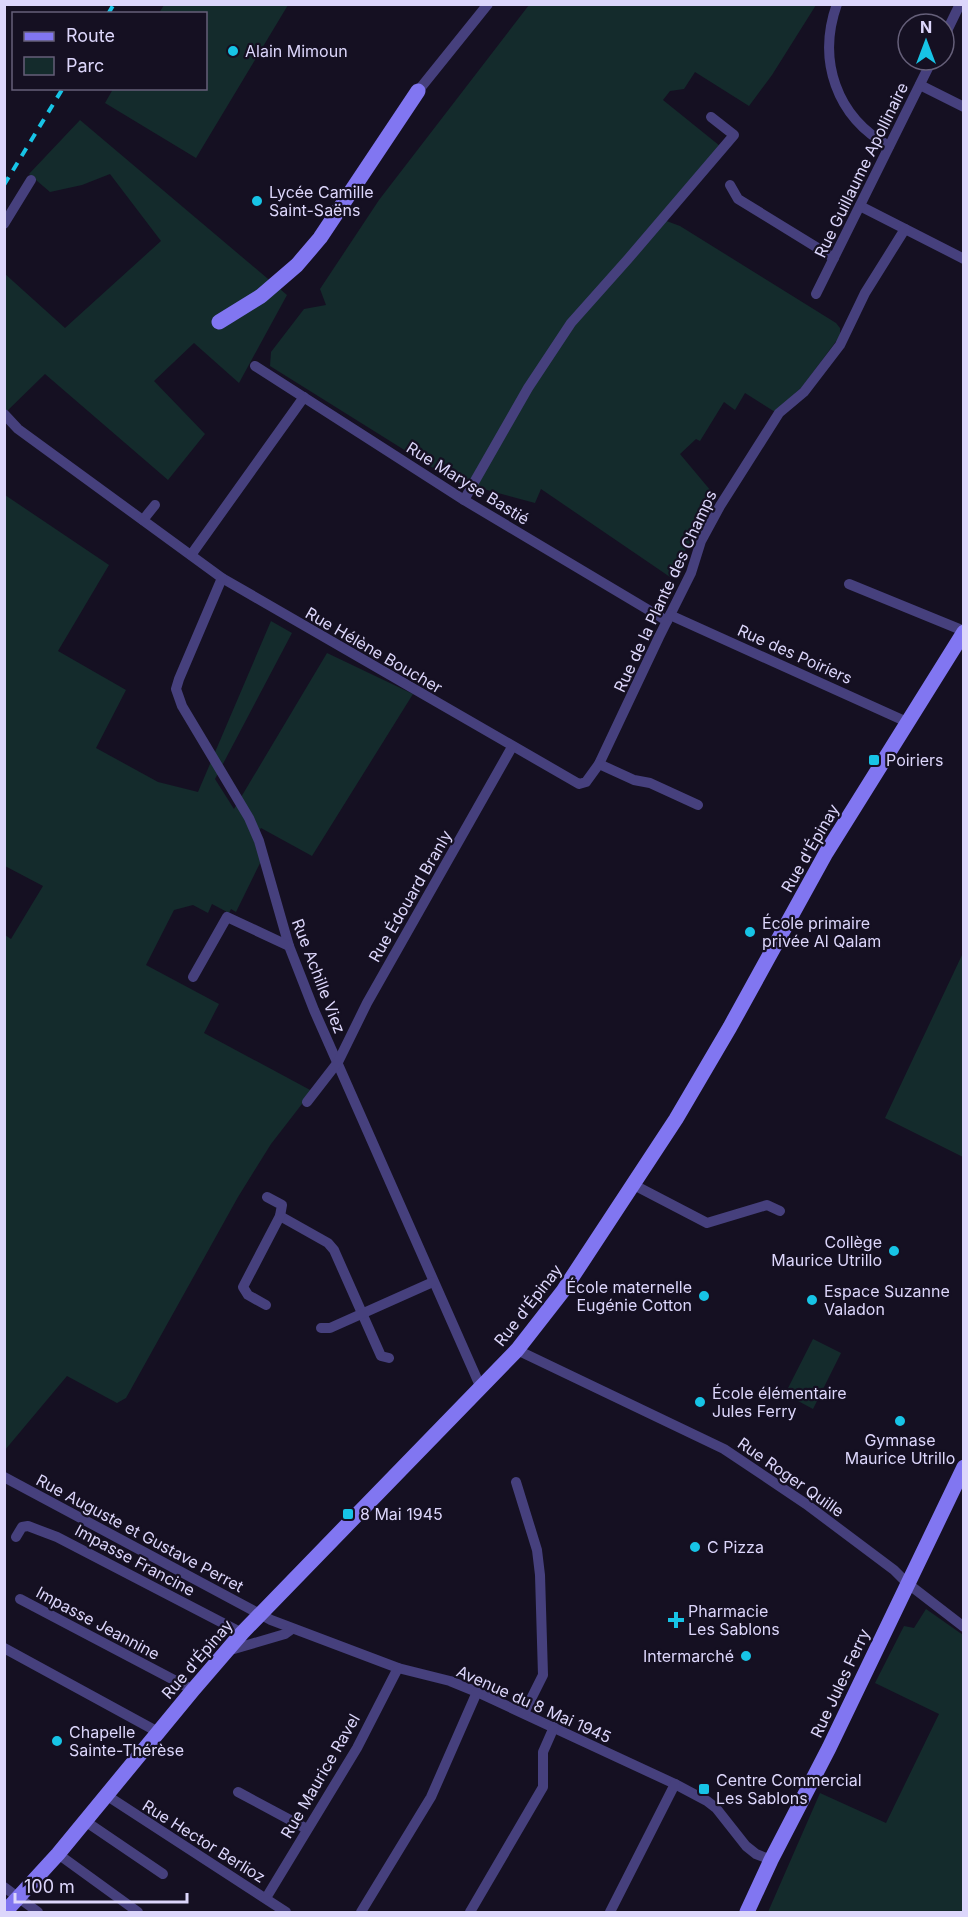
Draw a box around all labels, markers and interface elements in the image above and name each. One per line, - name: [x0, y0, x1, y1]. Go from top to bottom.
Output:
- legend: [12, 12, 207, 90]
- north arrow: [896, 12, 956, 72]
- text: N: [920, 17, 932, 37]
- text: Route: [66, 25, 115, 46]
- place label: Alain Mimoun: [245, 41, 348, 61]
- marker: Alain Mimoun: [226, 44, 240, 58]
- text: Parc: [66, 55, 104, 76]
- street label: Rue Guillaume Apollinaire: [810, 79, 912, 261]
- place label: Lycée Camille Saint-Saëns: [269, 182, 374, 220]
- marker: Lycée Camille Saint-Saëns: [250, 194, 264, 208]
- street label: Rue Maryse Bastié: [403, 437, 533, 529]
- street label: Rue de la Plante des Champs: [609, 487, 721, 695]
- street label: Rue Hélène Boucher: [302, 603, 446, 697]
- street label: Rue des Poiriers: [735, 620, 855, 688]
- place label: Poiriers: [886, 750, 944, 770]
- marker: Poiriers: [867, 753, 881, 767]
- street label: Rue d'Épinay: [777, 800, 843, 896]
- street label: Rue Édouard Branly: [364, 826, 456, 966]
- place label: École primaire privée Al Qalam: [762, 913, 881, 951]
- street label: Rue Achille Viez: [288, 916, 350, 1036]
- marker: École primaire privée Al Qalam: [743, 925, 757, 939]
- place label: Collège Maurice Utrillo: [771, 1232, 882, 1270]
- marker: Collège Maurice Utrillo: [887, 1244, 901, 1258]
- street label: Rue d'Épinay: [490, 1260, 566, 1350]
- place label: École maternelle Eugénie Cotton: [566, 1277, 692, 1315]
- place label: Espace Suzanne Valadon: [824, 1281, 950, 1319]
- marker: École maternelle Eugénie Cotton: [697, 1289, 711, 1303]
- marker: Espace Suzanne Valadon: [805, 1293, 819, 1307]
- place label: École élémentaire Jules Ferry: [712, 1383, 847, 1421]
- marker: École élémentaire Jules Ferry: [693, 1395, 707, 1409]
- marker: Gymnase Maurice Utrillo: [893, 1414, 907, 1428]
- place label: Gymnase Maurice Utrillo: [845, 1430, 955, 1468]
- street label: Rue Roger Quille: [734, 1433, 848, 1521]
- street label: Rue Auguste et Gustave Perret: [33, 1470, 247, 1596]
- place label: 8 Mai 1945: [360, 1504, 443, 1524]
- marker: 8 Mai 1945: [341, 1507, 355, 1521]
- street label: Impasse Francine: [71, 1520, 199, 1600]
- place label: C Pizza: [707, 1537, 764, 1557]
- marker: C Pizza: [688, 1540, 702, 1554]
- street label: Impasse Jeannine: [33, 1582, 163, 1664]
- place label: Pharmacie Les Sablons: [688, 1601, 780, 1639]
- marker: Pharmacie Les Sablons: [669, 1613, 683, 1627]
- street label: Rue d'Épinay: [157, 1615, 237, 1703]
- street label: Rue Jules Ferry: [806, 1625, 874, 1741]
- place label: Intermarché: [643, 1646, 734, 1666]
- marker: Intermarché: [739, 1649, 753, 1663]
- street label: Avenue du 8 Mai 1945: [454, 1661, 614, 1747]
- street label: Rue Maurice Ravel: [276, 1710, 364, 1842]
- place label: Chapelle Sainte-Thérèse: [69, 1722, 184, 1760]
- marker: Chapelle Sainte-Thérèse: [50, 1734, 64, 1748]
- place label: Centre Commercial Les Sablons: [716, 1770, 862, 1808]
- marker: Centre Commercial Les Sablons: [697, 1782, 711, 1796]
- street label: Rue Hector Berlioz: [139, 1795, 269, 1887]
- scale bar: [15, 1866, 188, 1904]
- text: 100 m: [24, 1876, 75, 1897]

